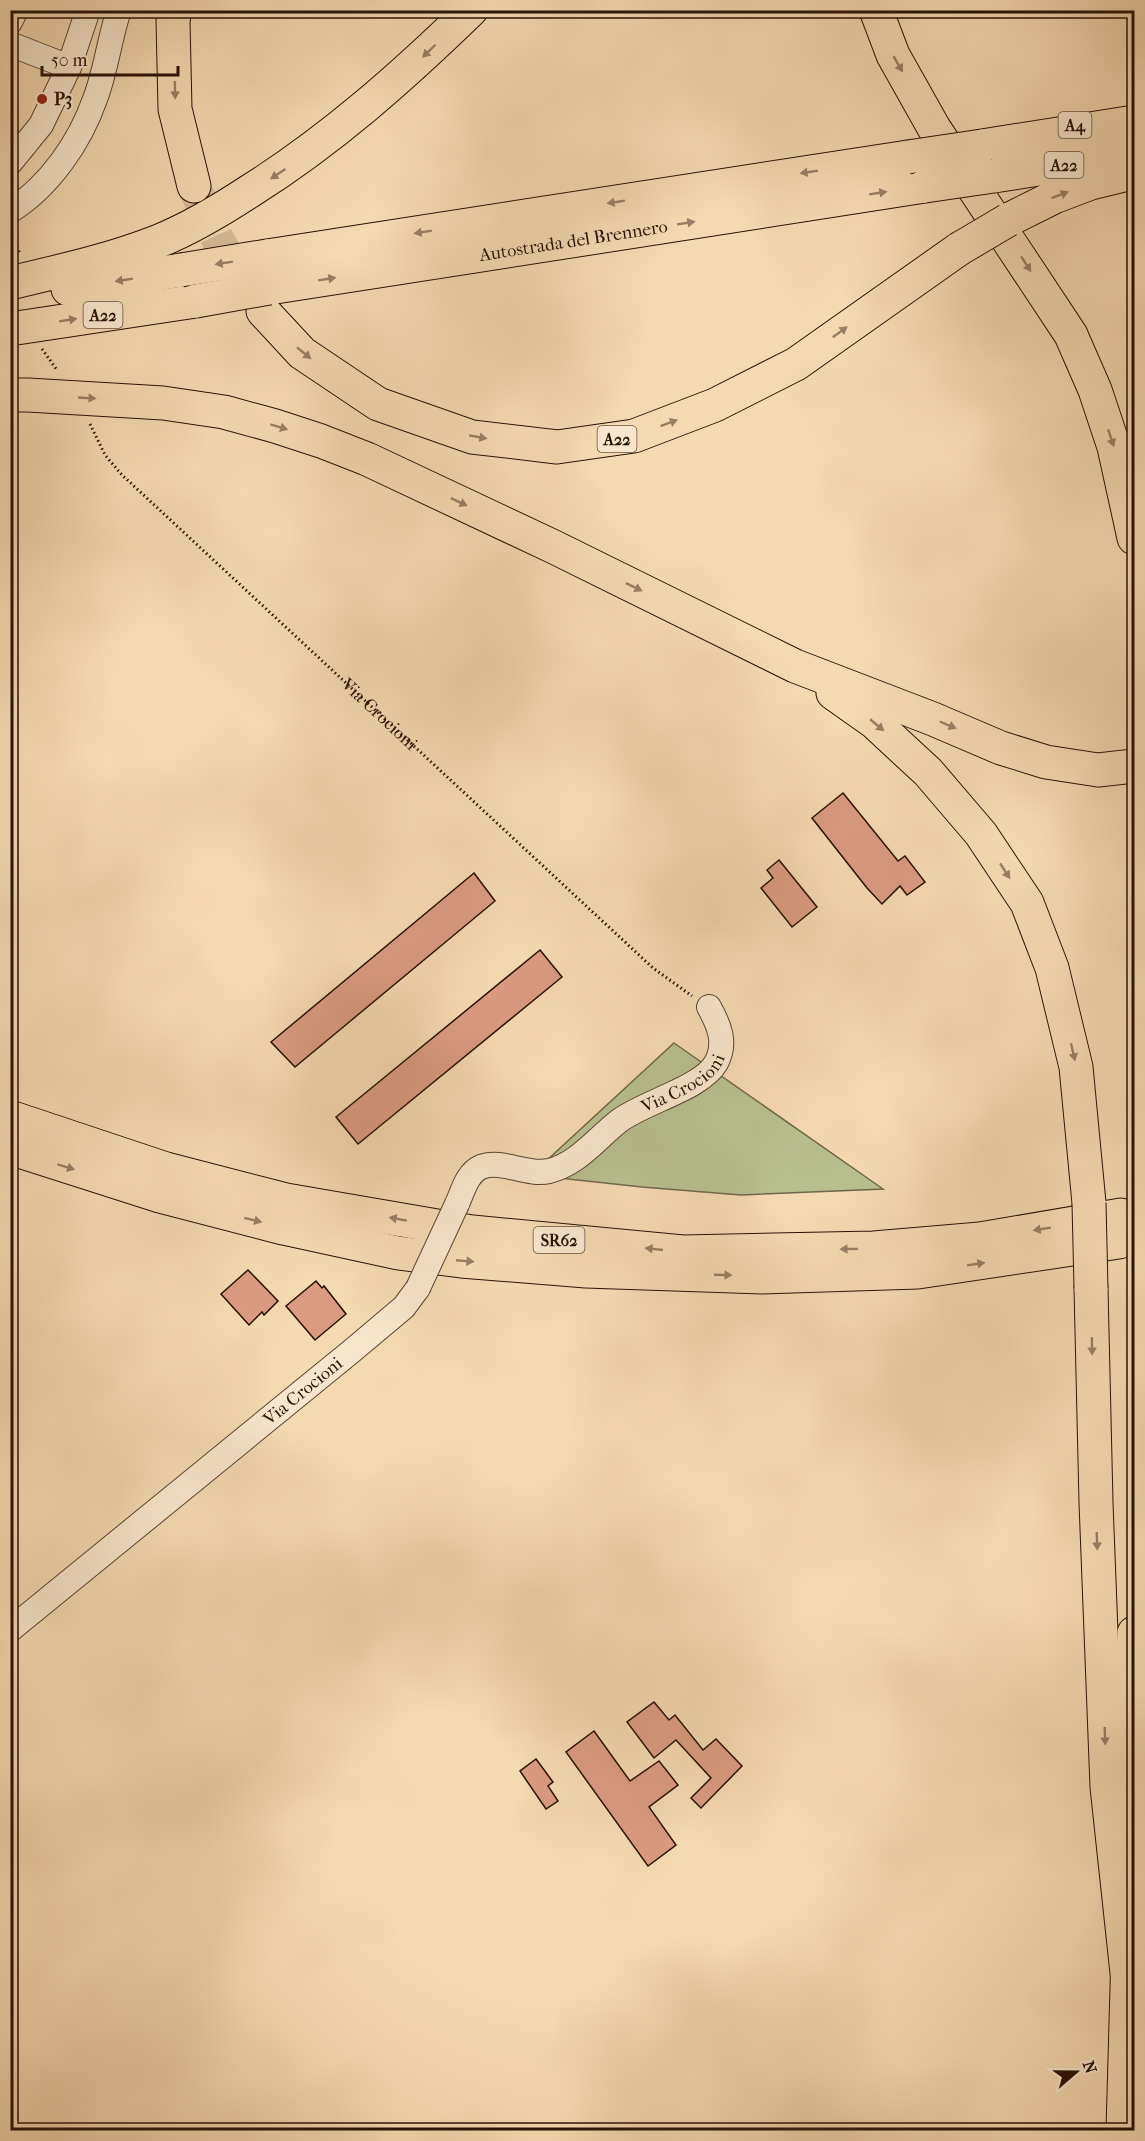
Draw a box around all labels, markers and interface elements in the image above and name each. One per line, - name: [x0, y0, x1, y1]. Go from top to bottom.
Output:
- scale bar: [42, 39, 178, 77]
- one-way arrow: [422, 44, 437, 57]
- text: 50 m: [51, 50, 88, 71]
- one-way arrow: [893, 56, 903, 73]
- one-way arrow: [170, 80, 179, 99]
- place label: P3: [54, 89, 72, 110]
- marker: P3: [35, 92, 49, 106]
- road number: A4: [1058, 112, 1092, 138]
- road number: A22: [1044, 152, 1084, 178]
- one-way arrow: [269, 168, 286, 179]
- one-way arrow: [799, 168, 818, 177]
- one-way arrow: [869, 188, 888, 197]
- one-way arrow: [1052, 190, 1070, 200]
- one-way arrow: [607, 198, 626, 207]
- street label: Autostrada del Brennero: [477, 216, 669, 266]
- one-way arrow: [676, 219, 695, 228]
- one-way arrow: [414, 228, 433, 237]
- one-way arrow: [1020, 256, 1031, 272]
- one-way arrow: [215, 259, 234, 268]
- one-way arrow: [114, 275, 133, 284]
- one-way arrow: [318, 275, 337, 284]
- road number: A22: [84, 302, 122, 328]
- one-way arrow: [59, 316, 78, 325]
- one-way arrow: [833, 326, 848, 338]
- one-way arrow: [296, 346, 311, 359]
- one-way arrow: [77, 393, 96, 403]
- one-way arrow: [660, 418, 678, 427]
- one-way arrow: [270, 423, 288, 432]
- road number: A22: [598, 426, 636, 452]
- one-way arrow: [1107, 429, 1117, 447]
- one-way arrow: [468, 433, 487, 442]
- one-way arrow: [450, 498, 467, 507]
- one-way arrow: [626, 582, 643, 591]
- street label: Via Crocioni: [336, 673, 422, 755]
- one-way arrow: [869, 718, 884, 731]
- one-way arrow: [939, 720, 957, 730]
- one-way arrow: [1000, 862, 1011, 879]
- one-way arrow: [1068, 1043, 1078, 1061]
- street label: Via Crocioni: [637, 1051, 730, 1118]
- one-way arrow: [57, 1163, 75, 1172]
- one-way arrow: [388, 1215, 407, 1224]
- one-way arrow: [244, 1216, 263, 1226]
- one-way arrow: [1033, 1225, 1052, 1234]
- road number: SR62: [534, 1227, 584, 1253]
- one-way arrow: [644, 1244, 663, 1254]
- one-way arrow: [839, 1244, 858, 1253]
- one-way arrow: [456, 1256, 475, 1266]
- one-way arrow: [967, 1259, 986, 1268]
- one-way arrow: [713, 1271, 732, 1280]
- one-way arrow: [1087, 1337, 1097, 1356]
- street label: Via Crocioni: [258, 1352, 347, 1430]
- one-way arrow: [1093, 1531, 1102, 1550]
- one-way arrow: [1100, 1726, 1110, 1745]
- north arrow: [1046, 2042, 1106, 2102]
- text: N: [1079, 2058, 1101, 2077]

